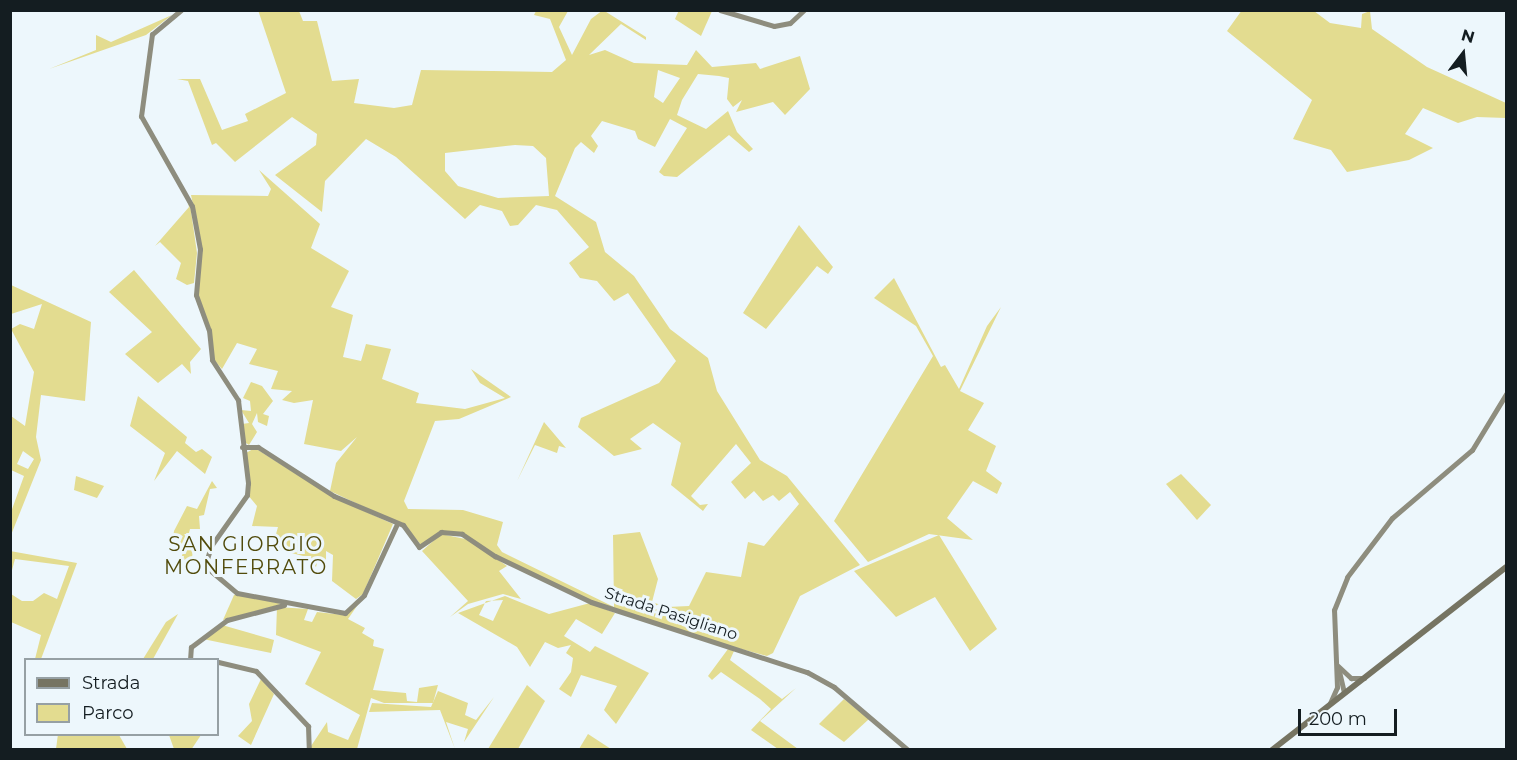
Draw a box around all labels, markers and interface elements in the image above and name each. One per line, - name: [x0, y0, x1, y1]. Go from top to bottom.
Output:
- north arrow: [1433, 24, 1493, 84]
- text: N: [1459, 25, 1477, 47]
- district label: SAN GIORGIO MONFERRATO: [164, 532, 328, 579]
- street label: Strada Pasigliano: [602, 583, 740, 645]
- legend: [24, 658, 219, 736]
- text: Strada: [82, 672, 140, 694]
- scale bar: [1301, 697, 1400, 735]
- text: Parco: [82, 702, 134, 724]
- text: 200 m: [1309, 708, 1367, 730]

